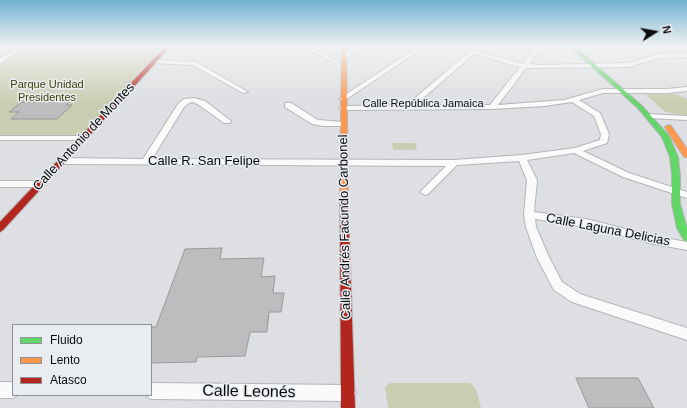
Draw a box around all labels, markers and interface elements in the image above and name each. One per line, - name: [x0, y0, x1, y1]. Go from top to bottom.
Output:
- north arrow: [635, 12, 675, 52]
- text: N: [660, 25, 673, 35]
- park label: Parque Unidad Presidentes: [10, 78, 84, 104]
- street label: Calle Antonio de Montes: [30, 80, 138, 194]
- street label: Calle República Jamaica: [362, 97, 484, 111]
- street label: Calle Andrés Facundo Carbonel: [336, 134, 354, 320]
- street label: Calle R. San Felipe: [148, 153, 260, 169]
- street label: Calle Laguna Delicias: [545, 210, 671, 250]
- legend: [12, 324, 152, 396]
- text: Fluido: [50, 333, 83, 347]
- text: Lento: [50, 353, 80, 367]
- text: Atasco: [50, 373, 87, 387]
- street label: Calle Leonés: [202, 382, 296, 402]

